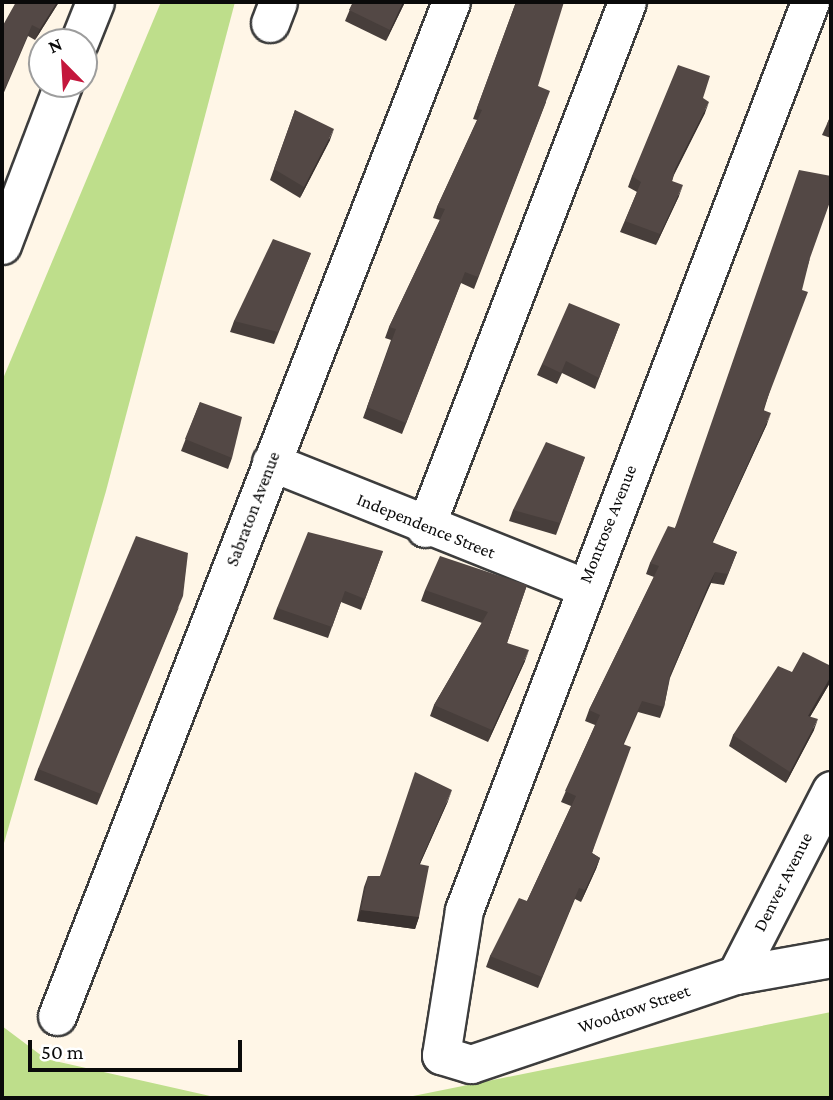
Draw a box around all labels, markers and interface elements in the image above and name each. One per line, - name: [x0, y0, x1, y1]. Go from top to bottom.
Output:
- north arrow: [28, 28, 98, 98]
- text: N: [45, 33, 65, 57]
- street label: Sabraton Avenue: [221, 449, 285, 569]
- street label: Montrose Avenue: [574, 462, 642, 586]
- street label: Independence Street: [354, 488, 498, 564]
- street label: Denver Avenue: [749, 829, 817, 935]
- street label: Woodrow Street: [575, 980, 693, 1038]
- scale bar: [32, 1026, 245, 1070]
- text: 50 m: [41, 1040, 84, 1064]

